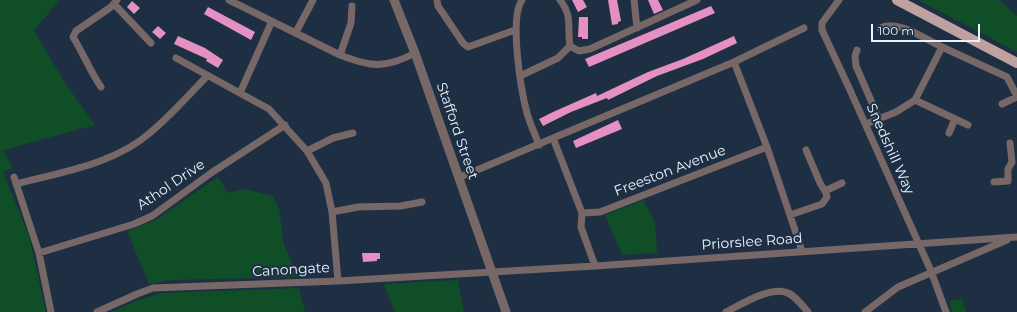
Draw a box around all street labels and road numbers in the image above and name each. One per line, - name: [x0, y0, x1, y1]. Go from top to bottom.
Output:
- street label: Stafford Street: [433, 80, 481, 182]
- street label: Snedshill Way: [862, 101, 918, 197]
- street label: Freeston Avenue: [612, 142, 728, 200]
- street label: Athol Drive: [134, 156, 208, 214]
- street label: Priorslee Road: [701, 230, 803, 254]
- street label: Canongate: [252, 260, 330, 280]

